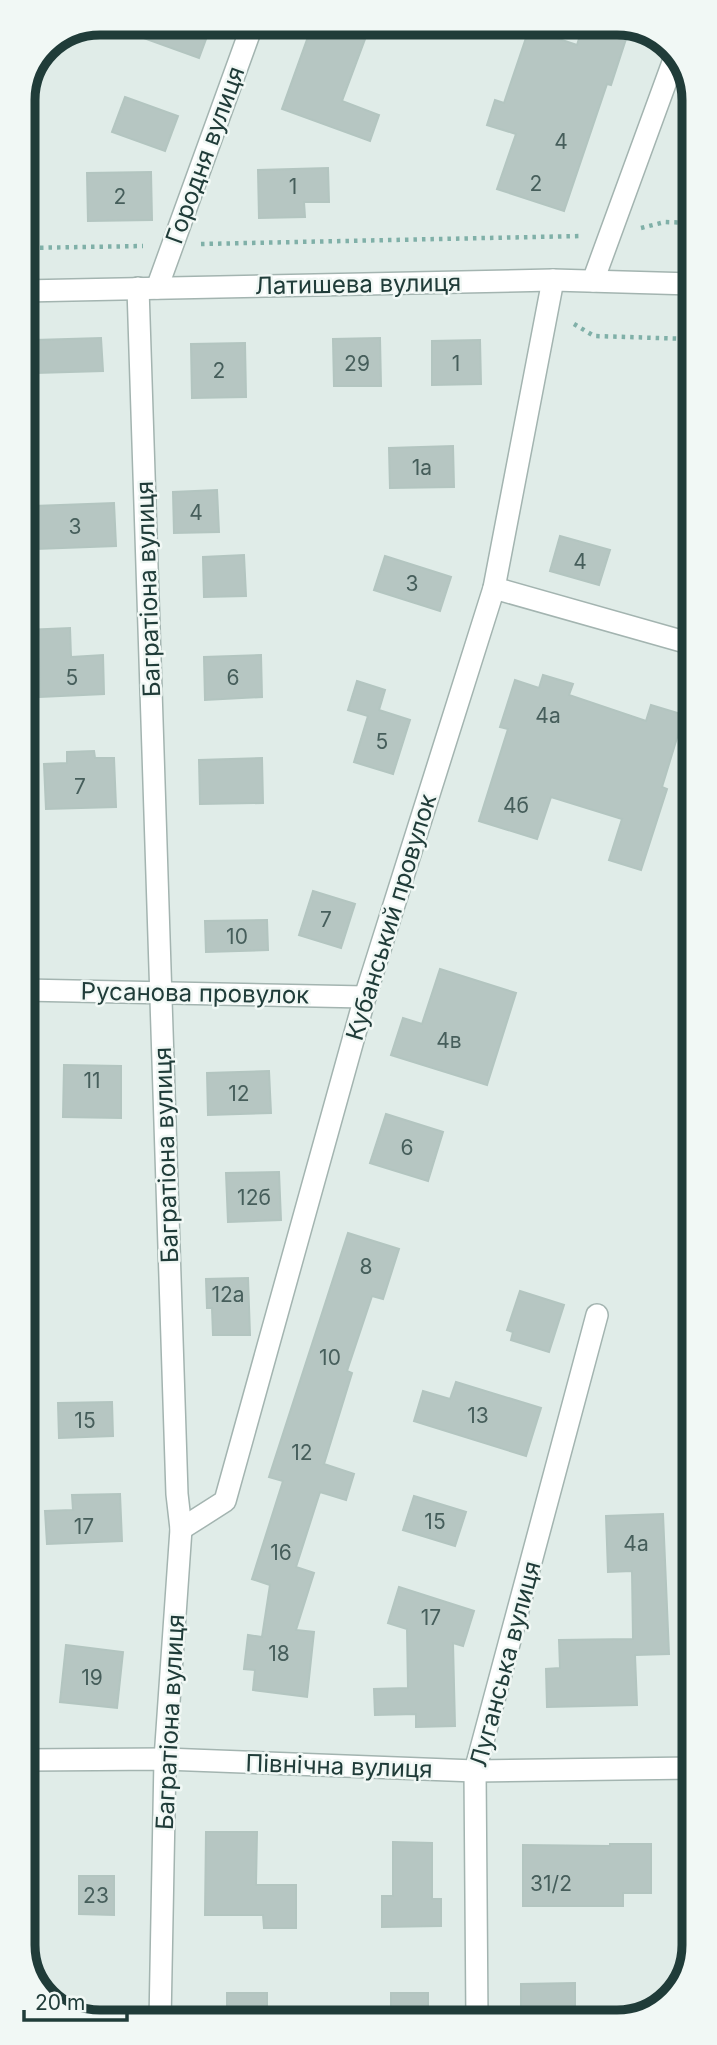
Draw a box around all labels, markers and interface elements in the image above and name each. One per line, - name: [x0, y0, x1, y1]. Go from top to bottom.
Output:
- street label: Городня вулиця: [159, 62, 251, 248]
- house number: 4: [554, 129, 568, 154]
- house number: 2: [530, 171, 542, 196]
- house number: 1: [289, 174, 297, 199]
- house number: 2: [114, 184, 126, 209]
- street label: Латишева вулиця: [255, 268, 461, 300]
- house number: 29: [344, 351, 370, 376]
- house number: 1: [452, 351, 460, 376]
- house number: 2: [213, 358, 225, 383]
- house number: 1а: [412, 455, 432, 480]
- street label: Багратіона вулиця: [130, 481, 166, 697]
- house number: 4: [189, 500, 203, 525]
- house number: 3: [69, 514, 81, 539]
- house number: 4: [573, 549, 587, 574]
- house number: 3: [406, 571, 418, 596]
- house number: 5: [66, 665, 78, 690]
- house number: 6: [226, 665, 240, 690]
- house number: 4а: [535, 703, 561, 728]
- house number: 5: [376, 729, 388, 754]
- house number: 7: [74, 774, 86, 799]
- street label: Кубанський провулок: [340, 790, 442, 1044]
- house number: 4б: [503, 793, 529, 818]
- house number: 7: [320, 907, 332, 932]
- house number: 10: [226, 924, 248, 949]
- street label: Русанова провулок: [81, 977, 309, 1009]
- house number: 4в: [436, 1028, 462, 1053]
- street label: Багратіона вулиця: [148, 1047, 184, 1263]
- house number: 11: [83, 1068, 101, 1093]
- house number: 12: [228, 1081, 250, 1106]
- house number: 6: [400, 1135, 414, 1160]
- house number: 12б: [237, 1185, 271, 1210]
- house number: 8: [360, 1254, 373, 1279]
- house number: 12а: [211, 1282, 245, 1307]
- house number: 10: [319, 1345, 341, 1370]
- house number: 13: [467, 1403, 489, 1428]
- house number: 15: [74, 1408, 96, 1433]
- house number: 12: [291, 1440, 313, 1465]
- house number: 15: [424, 1509, 446, 1534]
- house number: 17: [74, 1514, 94, 1539]
- house number: 4а: [623, 1531, 649, 1556]
- house number: 16: [270, 1540, 292, 1565]
- street label: Луганська вулиця: [464, 1558, 546, 1770]
- house number: 17: [421, 1605, 441, 1630]
- street label: Багратіона вулиця: [150, 1613, 190, 1831]
- house number: 18: [268, 1641, 290, 1666]
- house number: 19: [81, 1665, 103, 1690]
- street label: Північна вулиця: [245, 1748, 433, 1784]
- house number: 31/2: [530, 1871, 572, 1896]
- house number: 23: [83, 1883, 109, 1908]
- scale bar: [24, 1979, 128, 2023]
- text: 20 m: [35, 1990, 85, 2015]

